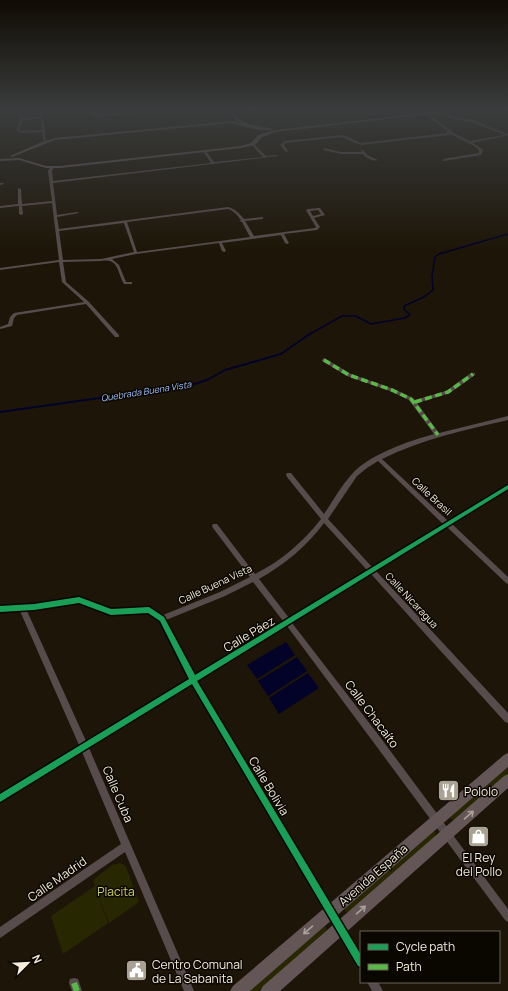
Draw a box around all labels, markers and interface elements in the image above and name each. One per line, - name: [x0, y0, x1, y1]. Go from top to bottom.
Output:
- water label: Quebrada Buena Vista: [100, 377, 193, 405]
- street label: Calle Brasil: [409, 474, 455, 518]
- street label: Calle Buena Vista: [176, 561, 254, 607]
- street label: Calle Nicaragua: [382, 569, 442, 631]
- street label: Calle Páez: [220, 612, 278, 656]
- street label: Calle Chacaíto: [341, 677, 403, 751]
- street label: Calle Bolivia: [245, 753, 293, 819]
- street label: Calle Cuba: [98, 763, 138, 825]
- restaurant icon: Pololo: [436, 778, 462, 804]
- place label: Pololo: [464, 783, 498, 800]
- one-way arrow: [464, 810, 474, 820]
- shop icon: El Rey del Pollo: [466, 823, 492, 849]
- street label: Avenida España: [335, 840, 411, 910]
- place label: El Rey del Pollo: [456, 849, 502, 880]
- street label: Calle Madrid: [24, 852, 90, 906]
- park label: Placita: [97, 883, 135, 900]
- one-way arrow: [355, 906, 365, 915]
- one-way arrow: [303, 926, 314, 935]
- legend: [360, 931, 500, 983]
- text: Cycle path: [396, 938, 455, 955]
- north arrow: [8, 943, 48, 983]
- text: N: [29, 952, 46, 965]
- place label: Centro Comunal de La Sabanita: [152, 956, 243, 987]
- public building icon: Centro Comunal de La Sabanita: [123, 958, 149, 984]
- text: Path: [396, 958, 422, 975]

